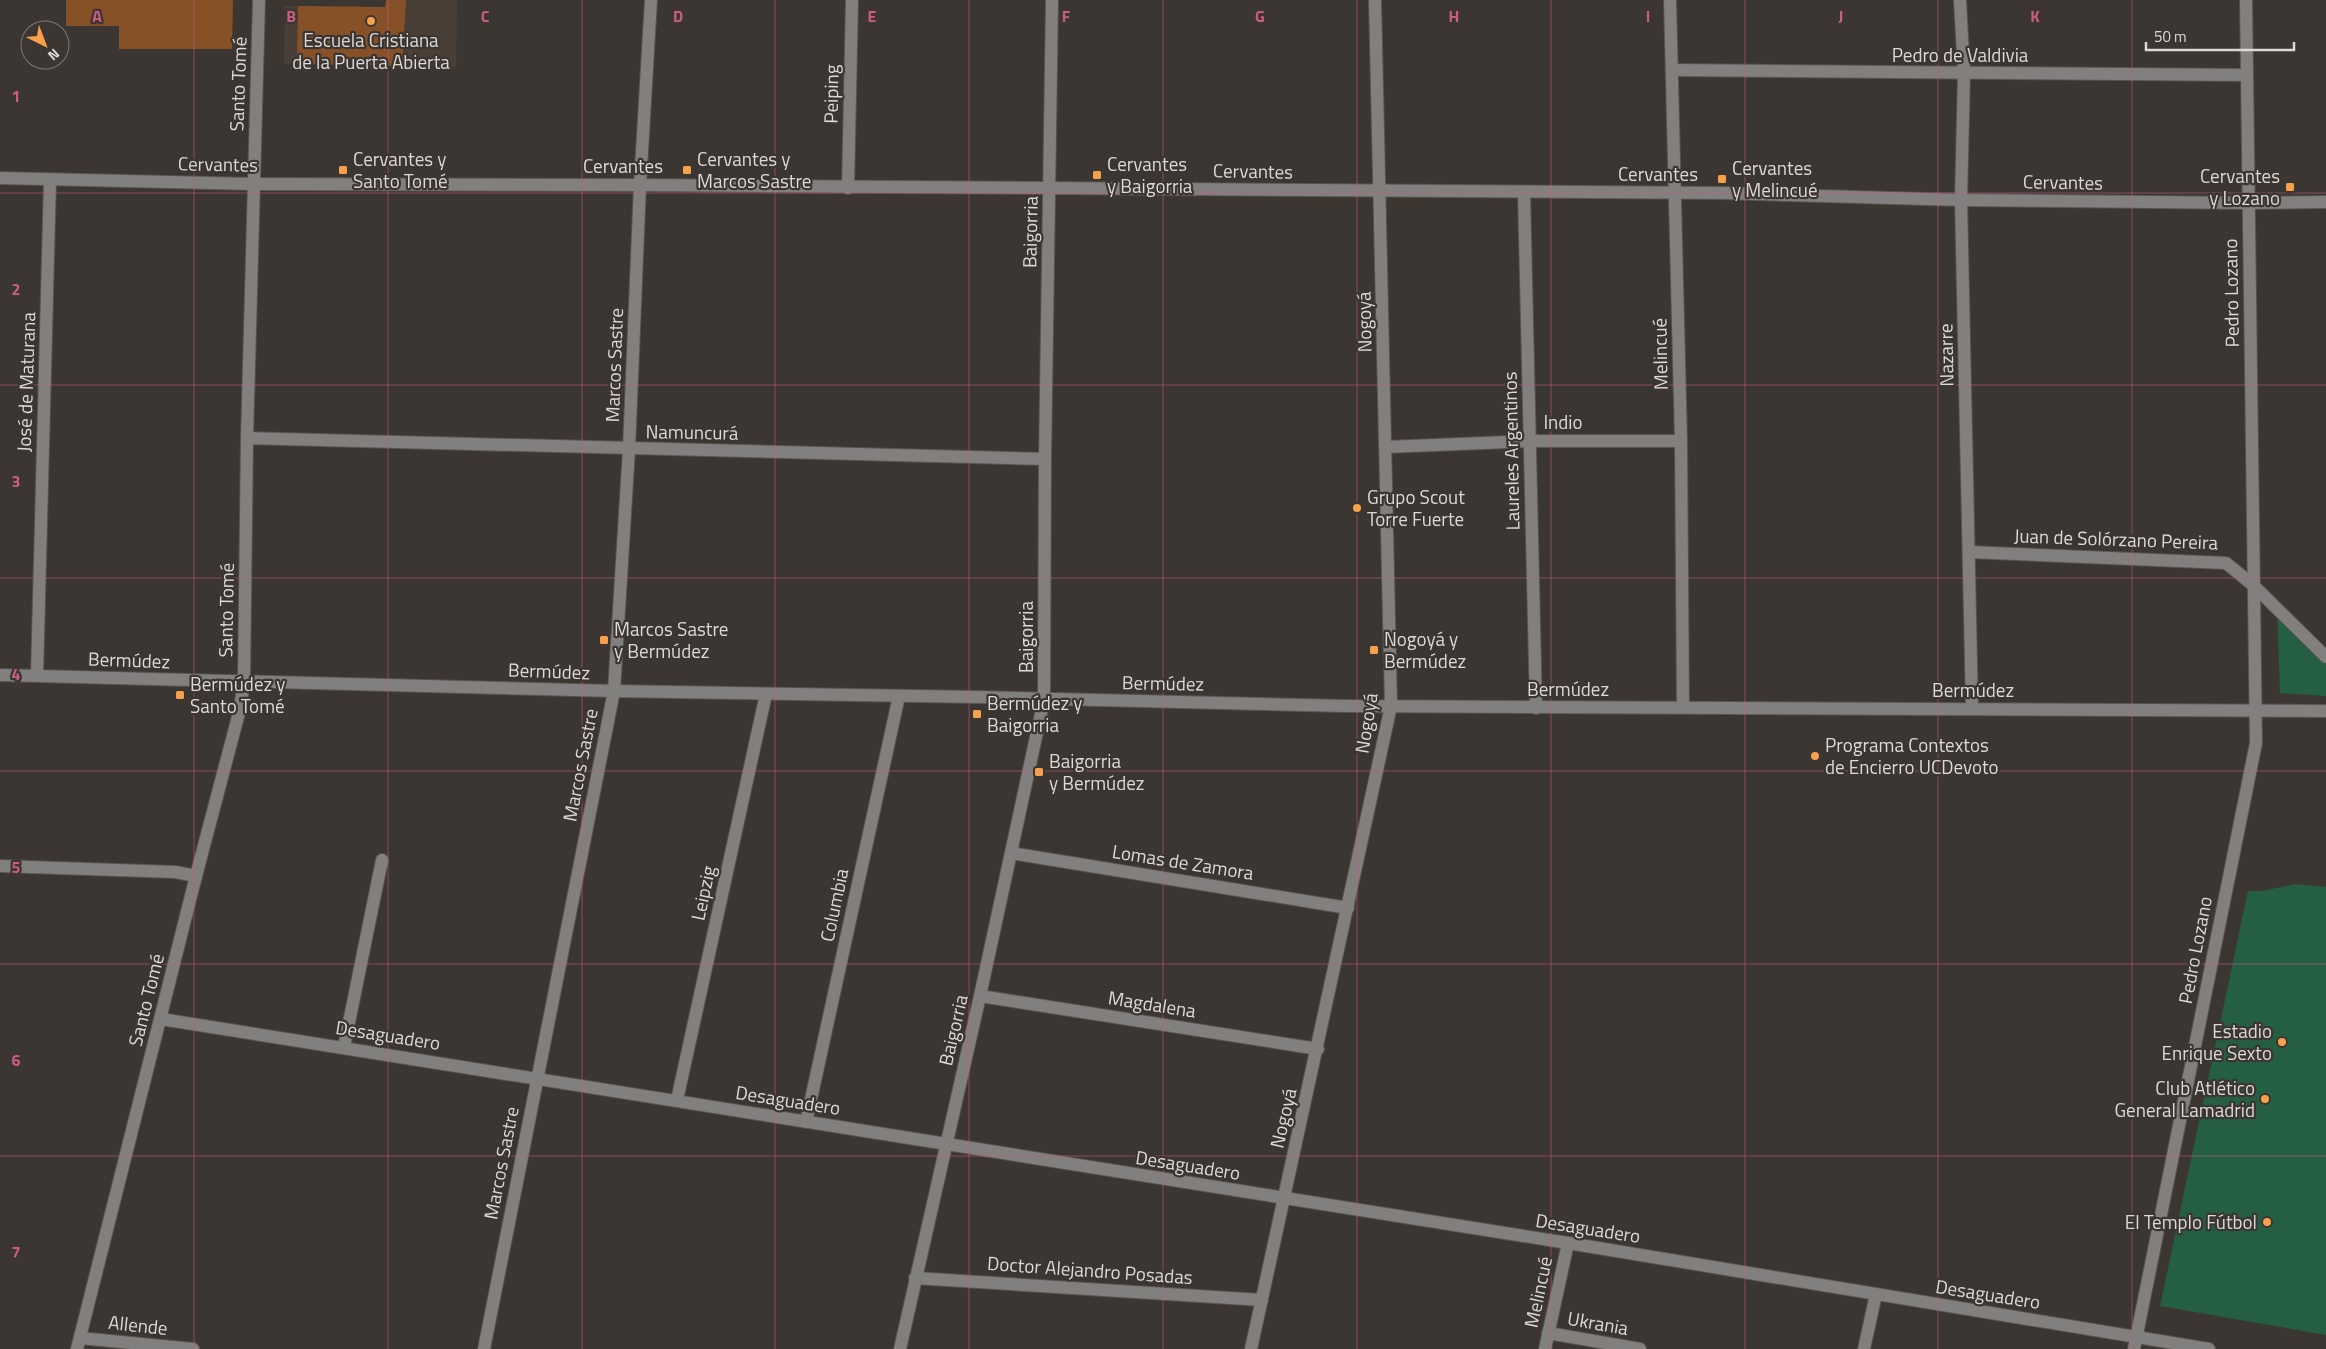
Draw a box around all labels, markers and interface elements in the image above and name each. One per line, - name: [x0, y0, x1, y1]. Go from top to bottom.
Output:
- text: A: [92, 4, 102, 28]
- text: B: [286, 4, 296, 28]
- text: C: [481, 4, 490, 28]
- text: D: [673, 4, 683, 28]
- text: E: [868, 4, 877, 28]
- text: F: [1062, 4, 1071, 28]
- text: G: [1255, 4, 1265, 28]
- text: H: [1449, 4, 1459, 28]
- text: I: [1646, 4, 1650, 28]
- text: J: [1839, 4, 1843, 28]
- text: K: [2030, 4, 2040, 28]
- marker: Escuela Cristiana de la Puerta Abierta: [365, 15, 377, 27]
- north arrow: [20, 20, 70, 70]
- scale bar: [2146, 20, 2294, 52]
- place label: Escuela Cristiana de la Puerta Abierta: [292, 25, 450, 76]
- text: 50 m: [2154, 25, 2187, 48]
- street label: Santo Tomé: [221, 36, 254, 132]
- street label: Pedro de Valdivia: [1892, 40, 2029, 69]
- text: N: [43, 44, 65, 66]
- street label: Peiping: [815, 64, 846, 124]
- text: 1: [12, 84, 20, 108]
- place label: Cervantes y Santo Tomé: [353, 144, 448, 195]
- place label: Cervantes y Marcos Sastre: [697, 144, 811, 195]
- street label: Cervantes: [178, 148, 258, 179]
- place label: Cervantes y Baigorria: [1107, 149, 1193, 200]
- street label: Cervantes: [583, 151, 663, 180]
- place label: Cervantes y Melincué: [1732, 153, 1818, 204]
- street label: Cervantes: [1213, 155, 1293, 186]
- street label: Cervantes: [1618, 159, 1698, 188]
- place label: Cervantes y Lozano: [2200, 161, 2280, 212]
- marker: Cervantes y Santo Tomé: [337, 164, 349, 176]
- marker: Cervantes y Marcos Sastre: [681, 164, 693, 176]
- street label: Cervantes: [2023, 166, 2103, 197]
- marker: Cervantes y Baigorria: [1091, 169, 1103, 181]
- marker: Cervantes y Melincué: [1716, 173, 1728, 185]
- marker: Cervantes y Lozano: [2284, 181, 2296, 193]
- street label: Baigorria: [1014, 195, 1045, 268]
- street label: Pedro Lozano: [2215, 238, 2246, 348]
- text: 2: [12, 277, 20, 301]
- street label: Nogoyá: [1348, 291, 1379, 353]
- street label: Marcos Sastre: [597, 307, 630, 423]
- street label: José de Maturana: [9, 311, 42, 452]
- street label: Melincué: [1644, 318, 1675, 390]
- street label: Nazarre: [1930, 323, 1961, 387]
- street label: Laureles Argentinos: [1495, 371, 1526, 531]
- street label: Indio: [1543, 407, 1583, 436]
- street label: Namuncurá: [645, 416, 739, 447]
- text: 3: [12, 469, 20, 493]
- place label: Grupo Scout Torre Fuerte: [1367, 482, 1465, 533]
- marker: Grupo Scout Torre Fuerte: [1351, 502, 1363, 514]
- street label: Juan de Solórzano Pereira: [2013, 520, 2219, 557]
- street label: Santo Tomé: [210, 562, 241, 658]
- street label: Baigorria: [1011, 601, 1040, 673]
- place label: Marcos Sastre y Bermúdez: [614, 614, 728, 665]
- place label: Nogoyá y Bermúdez: [1384, 624, 1466, 675]
- marker: Marcos Sastre y Bermúdez: [598, 634, 610, 646]
- street label: Bermúdez: [87, 644, 171, 675]
- marker: Nogoyá y Bermúdez: [1368, 644, 1380, 656]
- street label: Bermúdez: [507, 655, 591, 686]
- text: 4: [12, 662, 21, 686]
- street label: Bermúdez: [1122, 667, 1204, 698]
- place label: Bermúdez y Santo Tomé: [190, 669, 286, 720]
- street label: Bermúdez: [1527, 674, 1609, 703]
- street label: Bermúdez: [1932, 675, 2014, 704]
- place label: Bermúdez y Baigorria: [987, 688, 1083, 739]
- marker: Bermúdez y Santo Tomé: [174, 689, 186, 701]
- street label: Nogoyá: [1346, 690, 1385, 755]
- street label: Marcos Sastre: [554, 706, 605, 824]
- marker: Bermúdez y Baigorria: [971, 708, 983, 720]
- place label: Programa Contextos de Encierro UCDevoto: [1825, 730, 1999, 781]
- place label: Baigorria y Bermúdez: [1049, 746, 1145, 797]
- marker: Programa Contextos de Encierro UCDevoto: [1809, 750, 1821, 762]
- marker: Baigorria y Bermúdez: [1033, 766, 1045, 778]
- street label: Lomas de Zamora: [1110, 836, 1256, 887]
- text: 5: [12, 855, 21, 879]
- street label: Leipzig: [683, 863, 722, 923]
- street label: Columbia: [812, 865, 856, 944]
- street label: Pedro Lozano: [2170, 894, 2219, 1006]
- street label: Santo Tomé: [120, 950, 171, 1049]
- street label: Magdalena: [1106, 982, 1199, 1025]
- street label: Baigorria: [930, 991, 975, 1068]
- street label: Desaguadero: [334, 1012, 443, 1057]
- place label: Estadio Enrique Sexto: [2162, 1016, 2272, 1067]
- marker: Estadio Enrique Sexto: [2276, 1036, 2288, 1048]
- text: 6: [12, 1048, 21, 1072]
- place label: Club Atlético General Lamadrid: [2114, 1073, 2255, 1124]
- street label: Desaguadero: [734, 1077, 843, 1122]
- street label: Nogoyá: [1262, 1084, 1304, 1151]
- marker: Club Atlético General Lamadrid: [2259, 1093, 2271, 1105]
- street label: Marcos Sastre: [475, 1104, 526, 1222]
- street label: Desaguadero: [1134, 1142, 1243, 1187]
- street label: Desaguadero: [1534, 1205, 1643, 1250]
- place label: El Templo Fútbol: [2125, 1207, 2257, 1236]
- marker: El Templo Fútbol: [2261, 1216, 2273, 1228]
- text: 7: [12, 1240, 20, 1264]
- street label: Doctor Alejandro Posadas: [986, 1248, 1194, 1291]
- street label: Melincué: [1516, 1254, 1559, 1330]
- street label: Desaguadero: [1934, 1271, 2043, 1316]
- street label: Ukrania: [1565, 1303, 1631, 1342]
- street label: Allende: [107, 1307, 169, 1342]

